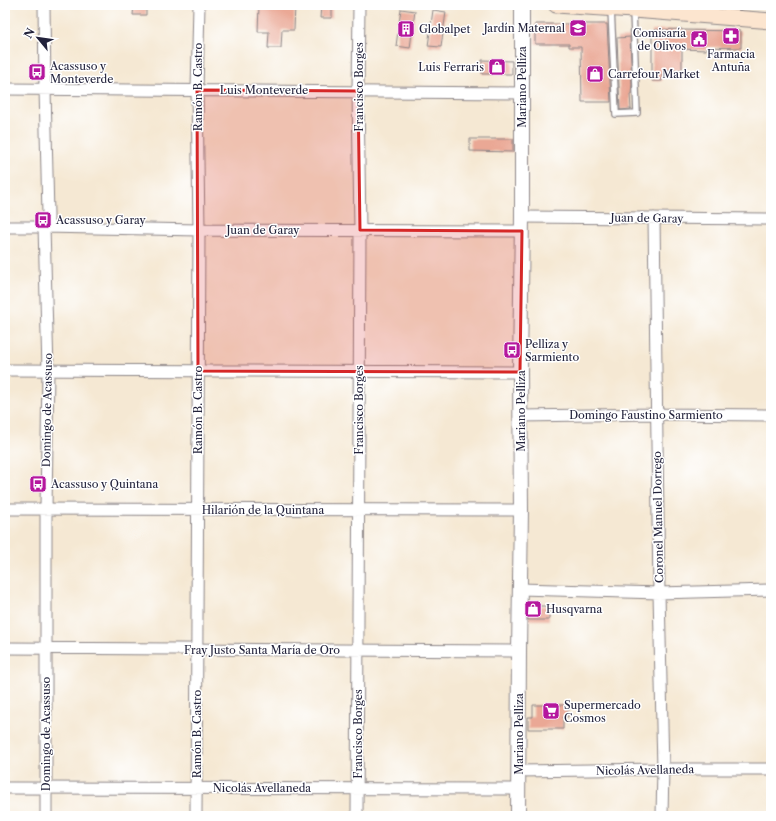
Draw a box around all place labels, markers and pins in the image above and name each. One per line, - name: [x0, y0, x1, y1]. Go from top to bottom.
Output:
- school or university icon: Jardín Maternal: [568, 18, 588, 38]
- building icon: Globalpet: [396, 19, 416, 39]
- place label: Jardín Maternal: [482, 21, 566, 35]
- place label: Globalpet: [419, 22, 471, 36]
- place label: Comisaría de Olivos: [633, 26, 686, 53]
- pharmacy icon: Farmacia Antuña: [721, 26, 741, 46]
- public building icon: Comisaría de Olivos: [689, 29, 709, 49]
- place label: Farmacia Antuña: [707, 47, 755, 74]
- shop icon: Luis Ferraris: [487, 57, 507, 77]
- place label: Acassuso y Monteverde: [49, 59, 113, 86]
- place label: Luis Ferraris: [418, 60, 484, 74]
- bus stop icon: Acassuso y Monteverde: [27, 62, 47, 82]
- shop icon: Carrefour Market: [585, 64, 605, 84]
- place label: Carrefour Market: [608, 67, 700, 81]
- bus stop icon: Acassuso y Garay: [33, 210, 53, 230]
- place label: Acassuso y Garay: [55, 213, 147, 227]
- place label: Pelliza y Sarmiento: [525, 337, 579, 364]
- bus stop icon: Pelliza y Sarmiento: [502, 340, 522, 360]
- bus stop icon: Acassuso y Quintana: [28, 474, 48, 494]
- place label: Acassuso y Quintana: [50, 477, 158, 491]
- shop icon: Husqvarna: [523, 599, 543, 619]
- place label: Husqvarna: [546, 602, 602, 616]
- place label: Supermercado Cosmos: [564, 698, 641, 725]
- supermarket icon: Supermercado Cosmos: [541, 701, 561, 721]

